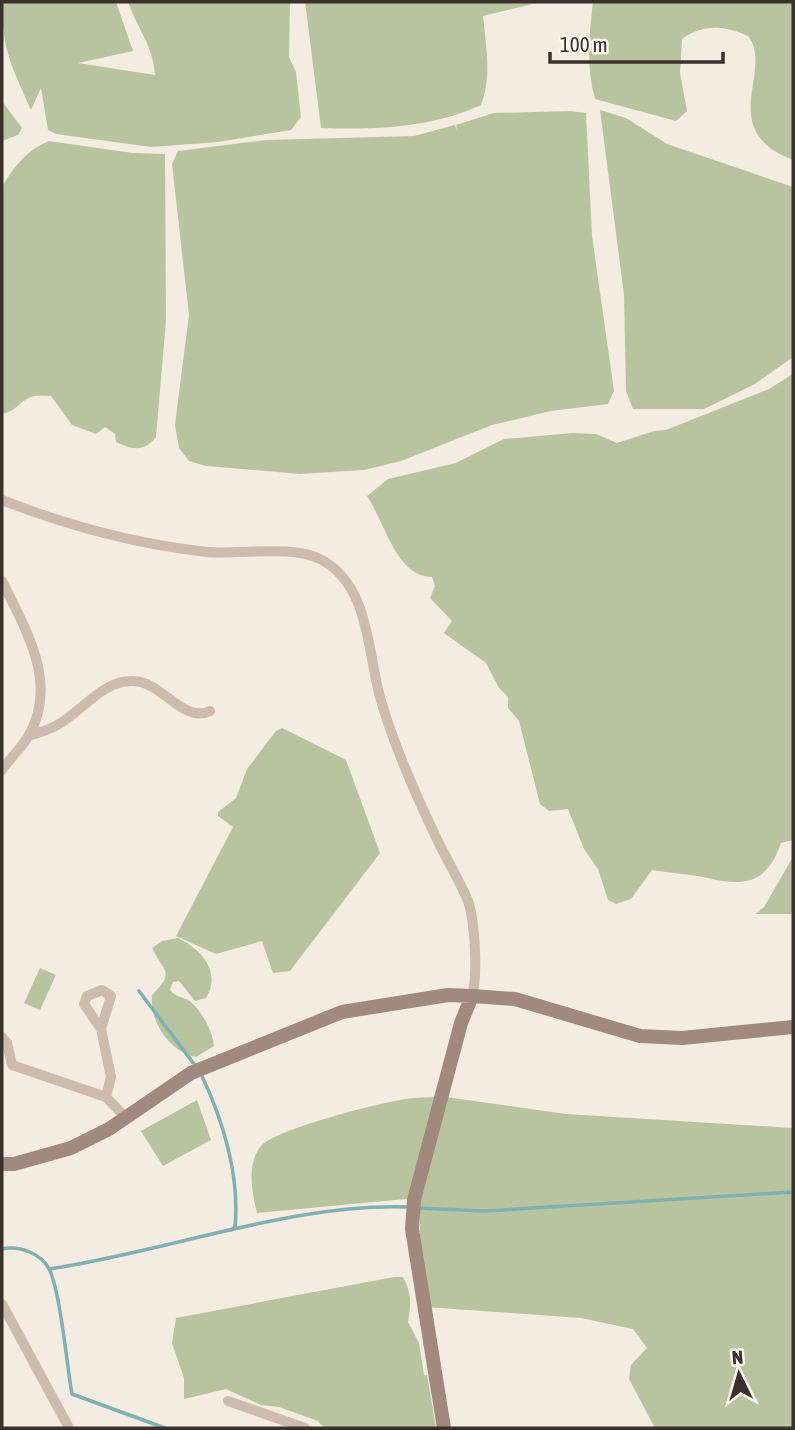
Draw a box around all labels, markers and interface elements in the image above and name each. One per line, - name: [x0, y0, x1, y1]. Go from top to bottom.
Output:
- scale bar: [550, 21, 723, 65]
- text: 100 m: [560, 32, 608, 56]
- north arrow: [704, 1339, 774, 1409]
- text: N: [731, 1346, 744, 1369]

